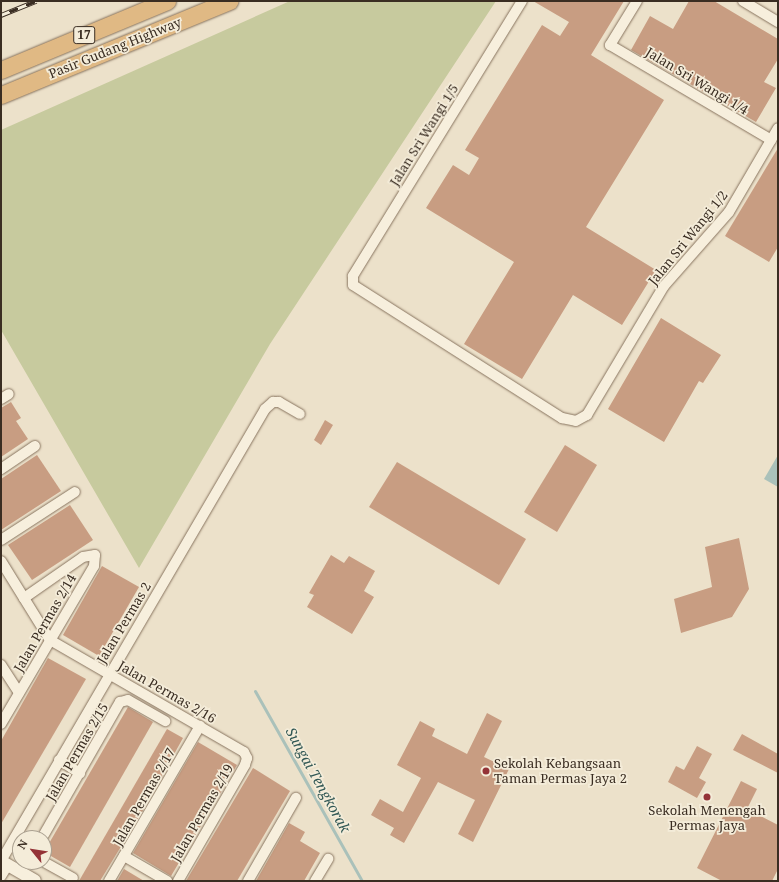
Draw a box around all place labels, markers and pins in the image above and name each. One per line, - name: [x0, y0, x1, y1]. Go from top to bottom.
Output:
- place label: Sekolah Kebangsaan Taman Permas Jaya 2: [494, 756, 627, 787]
- marker: Sekolah Kebangsaan Taman Permas Jaya 2: [481, 766, 491, 776]
- marker: Sekolah Menengah Permas Jaya: [702, 792, 712, 802]
- place label: Sekolah Menengah Permas Jaya: [648, 803, 766, 834]

